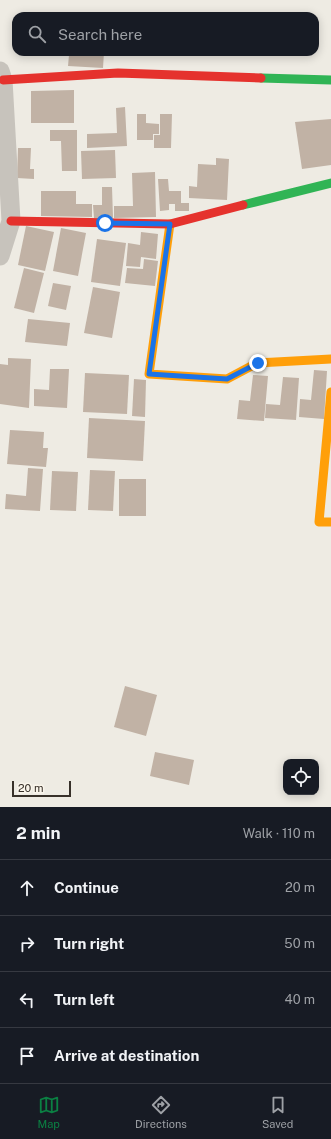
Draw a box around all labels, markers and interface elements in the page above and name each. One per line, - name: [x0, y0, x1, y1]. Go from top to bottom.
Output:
- search box: [12, 12, 319, 56]
- icon: search: [26, 23, 48, 45]
- text: Search here: [58, 26, 142, 43]
- route start: [96, 214, 114, 232]
- route end: [249, 354, 267, 372]
- map controls: [283, 759, 319, 795]
- button: locate: [283, 759, 319, 795]
- scale bar: [12, 779, 71, 798]
- text: 20 m: [18, 782, 43, 794]
- text: 2 min: [16, 823, 61, 843]
- text: Walk · 110 m: [243, 826, 315, 841]
- icon: ahead: [16, 877, 38, 899]
- text: Continue: [54, 879, 119, 896]
- text: 20 m: [285, 880, 315, 895]
- icon: right: [16, 933, 38, 955]
- text: Turn right: [54, 935, 124, 952]
- text: 50 m: [284, 936, 315, 951]
- icon: left: [16, 989, 38, 1011]
- text: Turn left: [54, 991, 115, 1008]
- text: 40 m: [284, 992, 315, 1007]
- icon: arrive: [16, 1045, 38, 1067]
- text: Arrive at destination: [54, 1047, 199, 1064]
- tab: Map: [38, 1094, 60, 1130]
- tab: Directions: [135, 1094, 187, 1130]
- tab: Saved: [262, 1094, 293, 1130]

